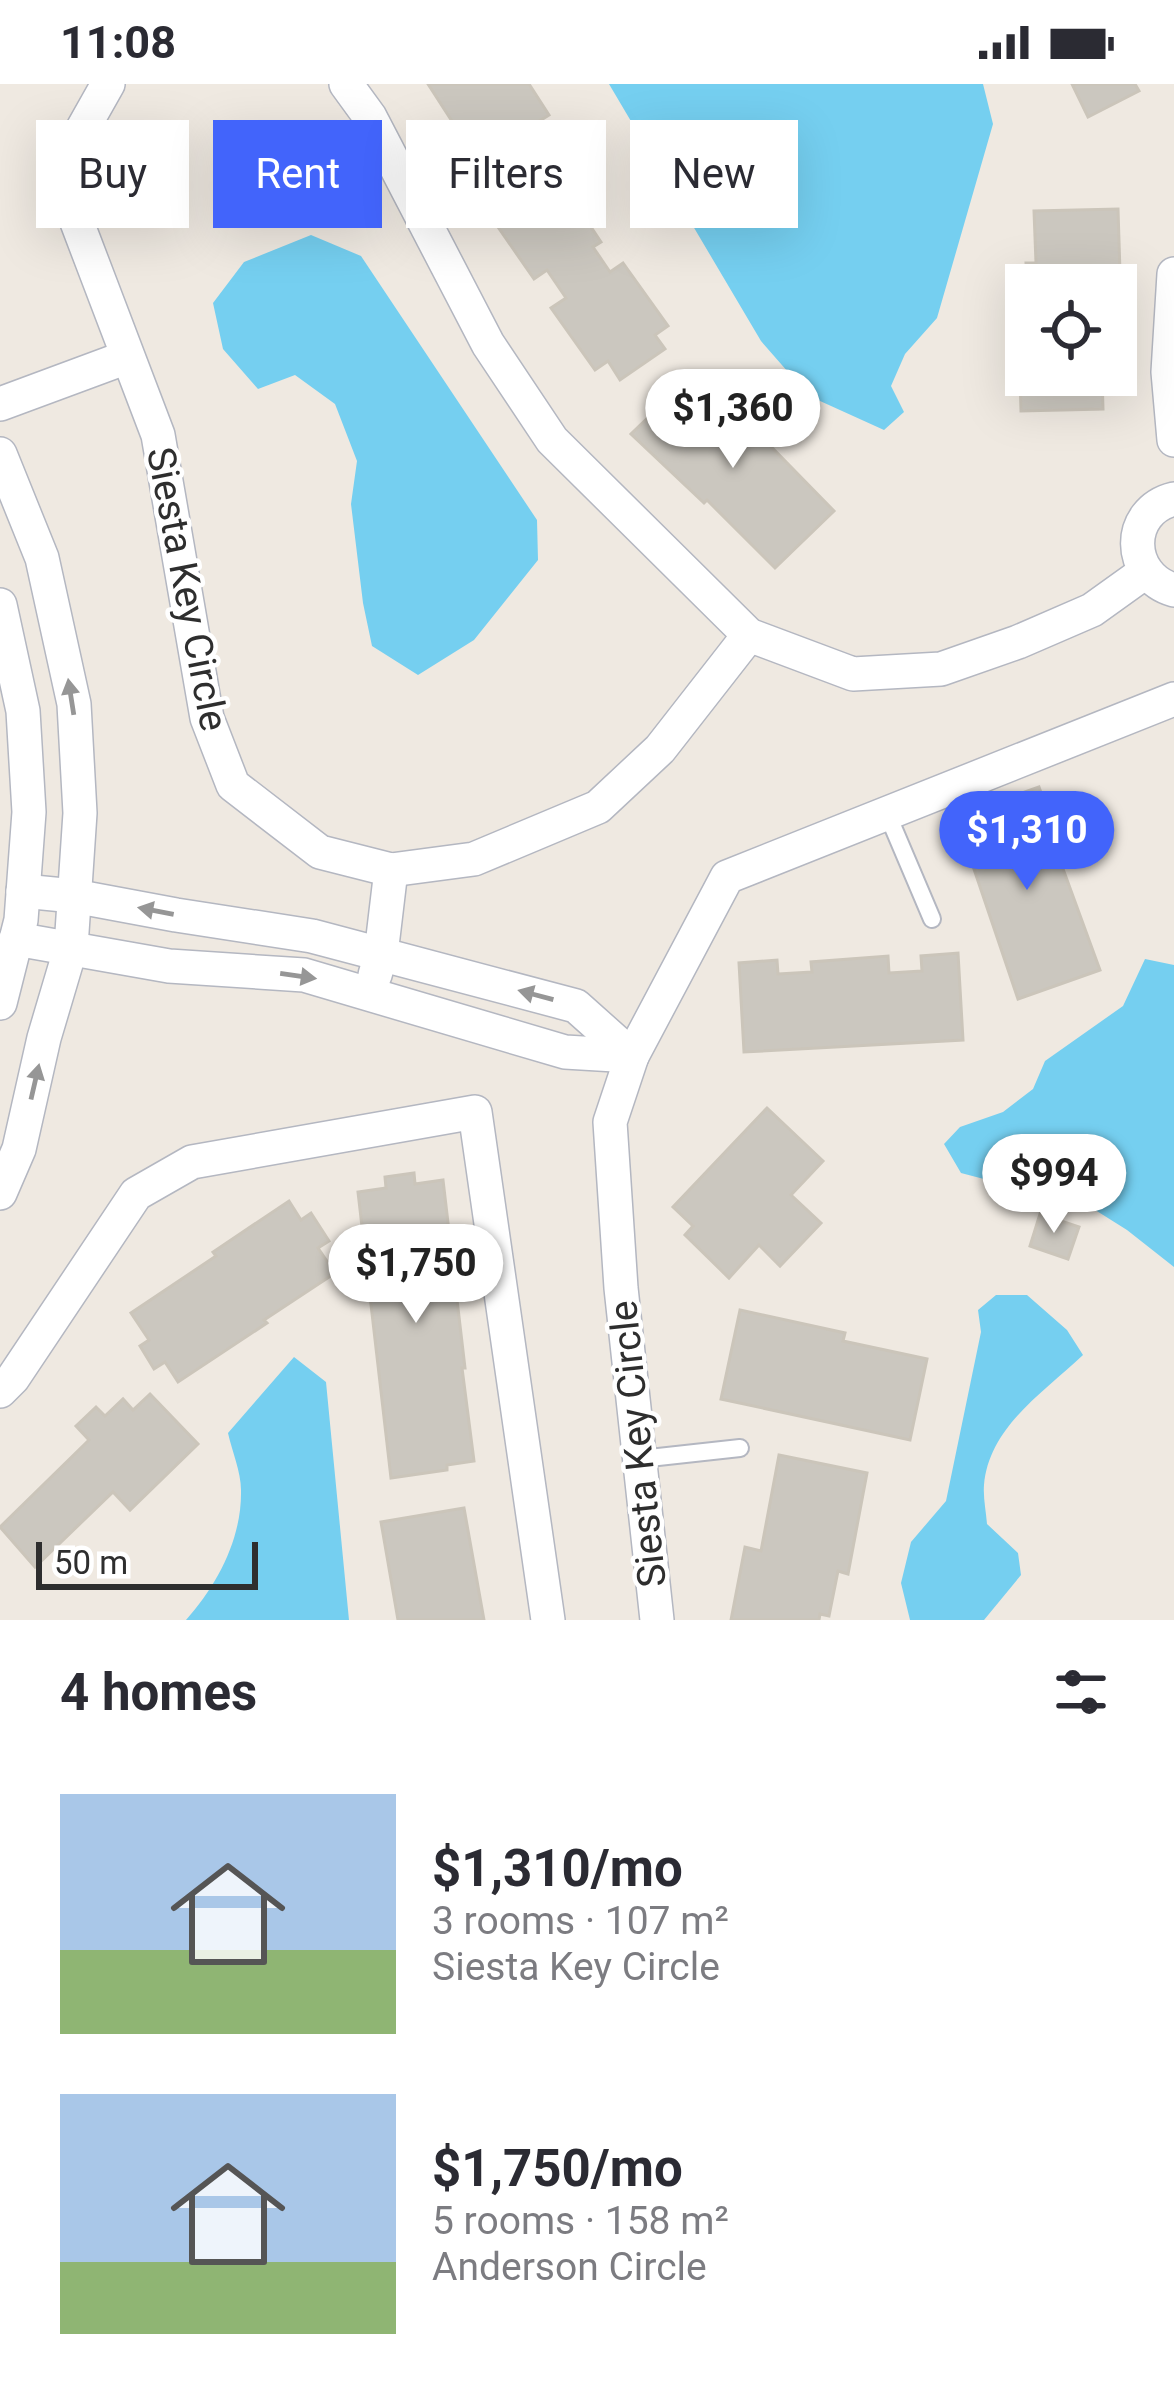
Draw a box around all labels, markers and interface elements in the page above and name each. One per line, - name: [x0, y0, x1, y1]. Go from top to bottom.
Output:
- text: 11:08: [60, 16, 176, 69]
- chip: Buy: [36, 120, 189, 228]
- chip: Rent: [213, 120, 382, 228]
- chip: Filters: [406, 120, 606, 228]
- chip: New: [630, 120, 798, 228]
- map controls: [1005, 264, 1137, 396]
- button: locate: [1005, 264, 1137, 396]
- pin: $1,360: [635, 369, 831, 471]
- text: $1,360: [672, 385, 794, 431]
- street label: Siesta Key Circle: [137, 443, 237, 735]
- one-way arrow: [61, 678, 80, 716]
- pin: $1,310: [929, 791, 1125, 893]
- text: $1,310: [966, 807, 1088, 853]
- one-way arrow: [136, 901, 174, 920]
- one-way arrow: [280, 967, 317, 986]
- one-way arrow: [517, 985, 554, 1004]
- one-way arrow: [26, 1062, 45, 1100]
- pin: $994: [983, 1134, 1125, 1236]
- text: $994: [1009, 1150, 1099, 1196]
- pin: $1,750: [318, 1224, 514, 1326]
- text: $1,750: [355, 1240, 477, 1286]
- street label: Siesta Key Circle: [600, 1298, 676, 1590]
- scale bar: [36, 1536, 258, 1589]
- text: 50 m: [54, 1543, 128, 1582]
- icon: filters: [1048, 1659, 1114, 1725]
- text: 4 homes: [60, 1663, 257, 1722]
- text: $1,310/mo: [432, 1839, 683, 1898]
- icon: home: [156, 1842, 300, 1986]
- text: 3 rooms · 107 m²: [432, 1898, 729, 1944]
- text: Siesta Key Circle: [432, 1944, 720, 1990]
- text: $1,750/mo: [432, 2139, 683, 2198]
- icon: home: [156, 2142, 300, 2286]
- text: 5 rooms · 158 m²: [432, 2198, 729, 2244]
- text: Anderson Circle: [432, 2244, 707, 2290]

